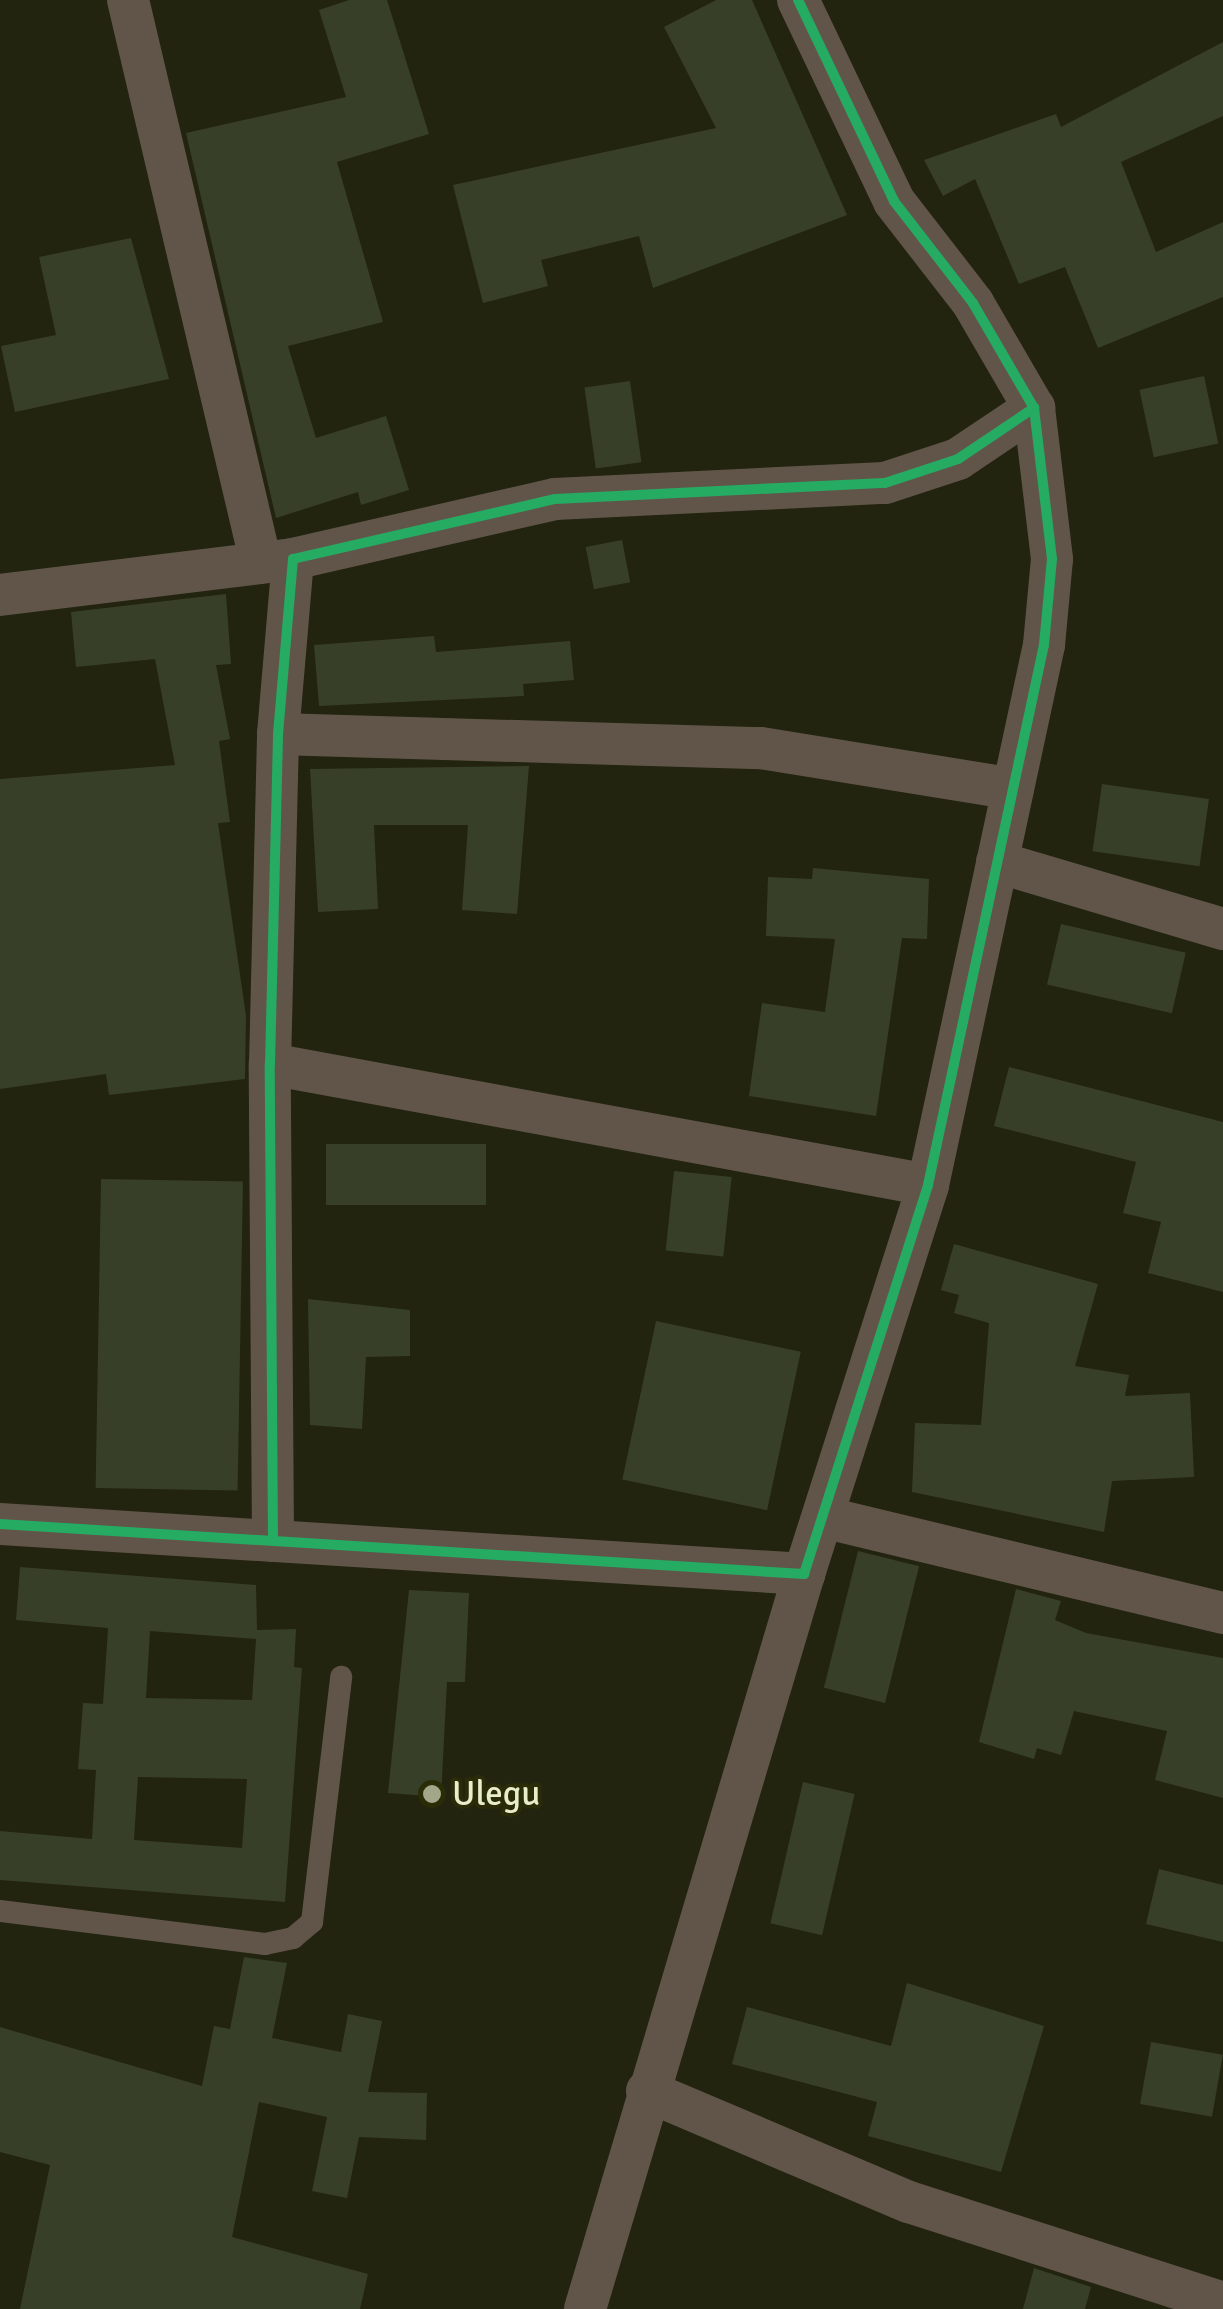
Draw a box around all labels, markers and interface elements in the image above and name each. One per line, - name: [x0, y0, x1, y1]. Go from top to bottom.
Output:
- place label: Ulegu: [452, 1773, 540, 1815]
- marker: Ulegu: [421, 1783, 443, 1805]

